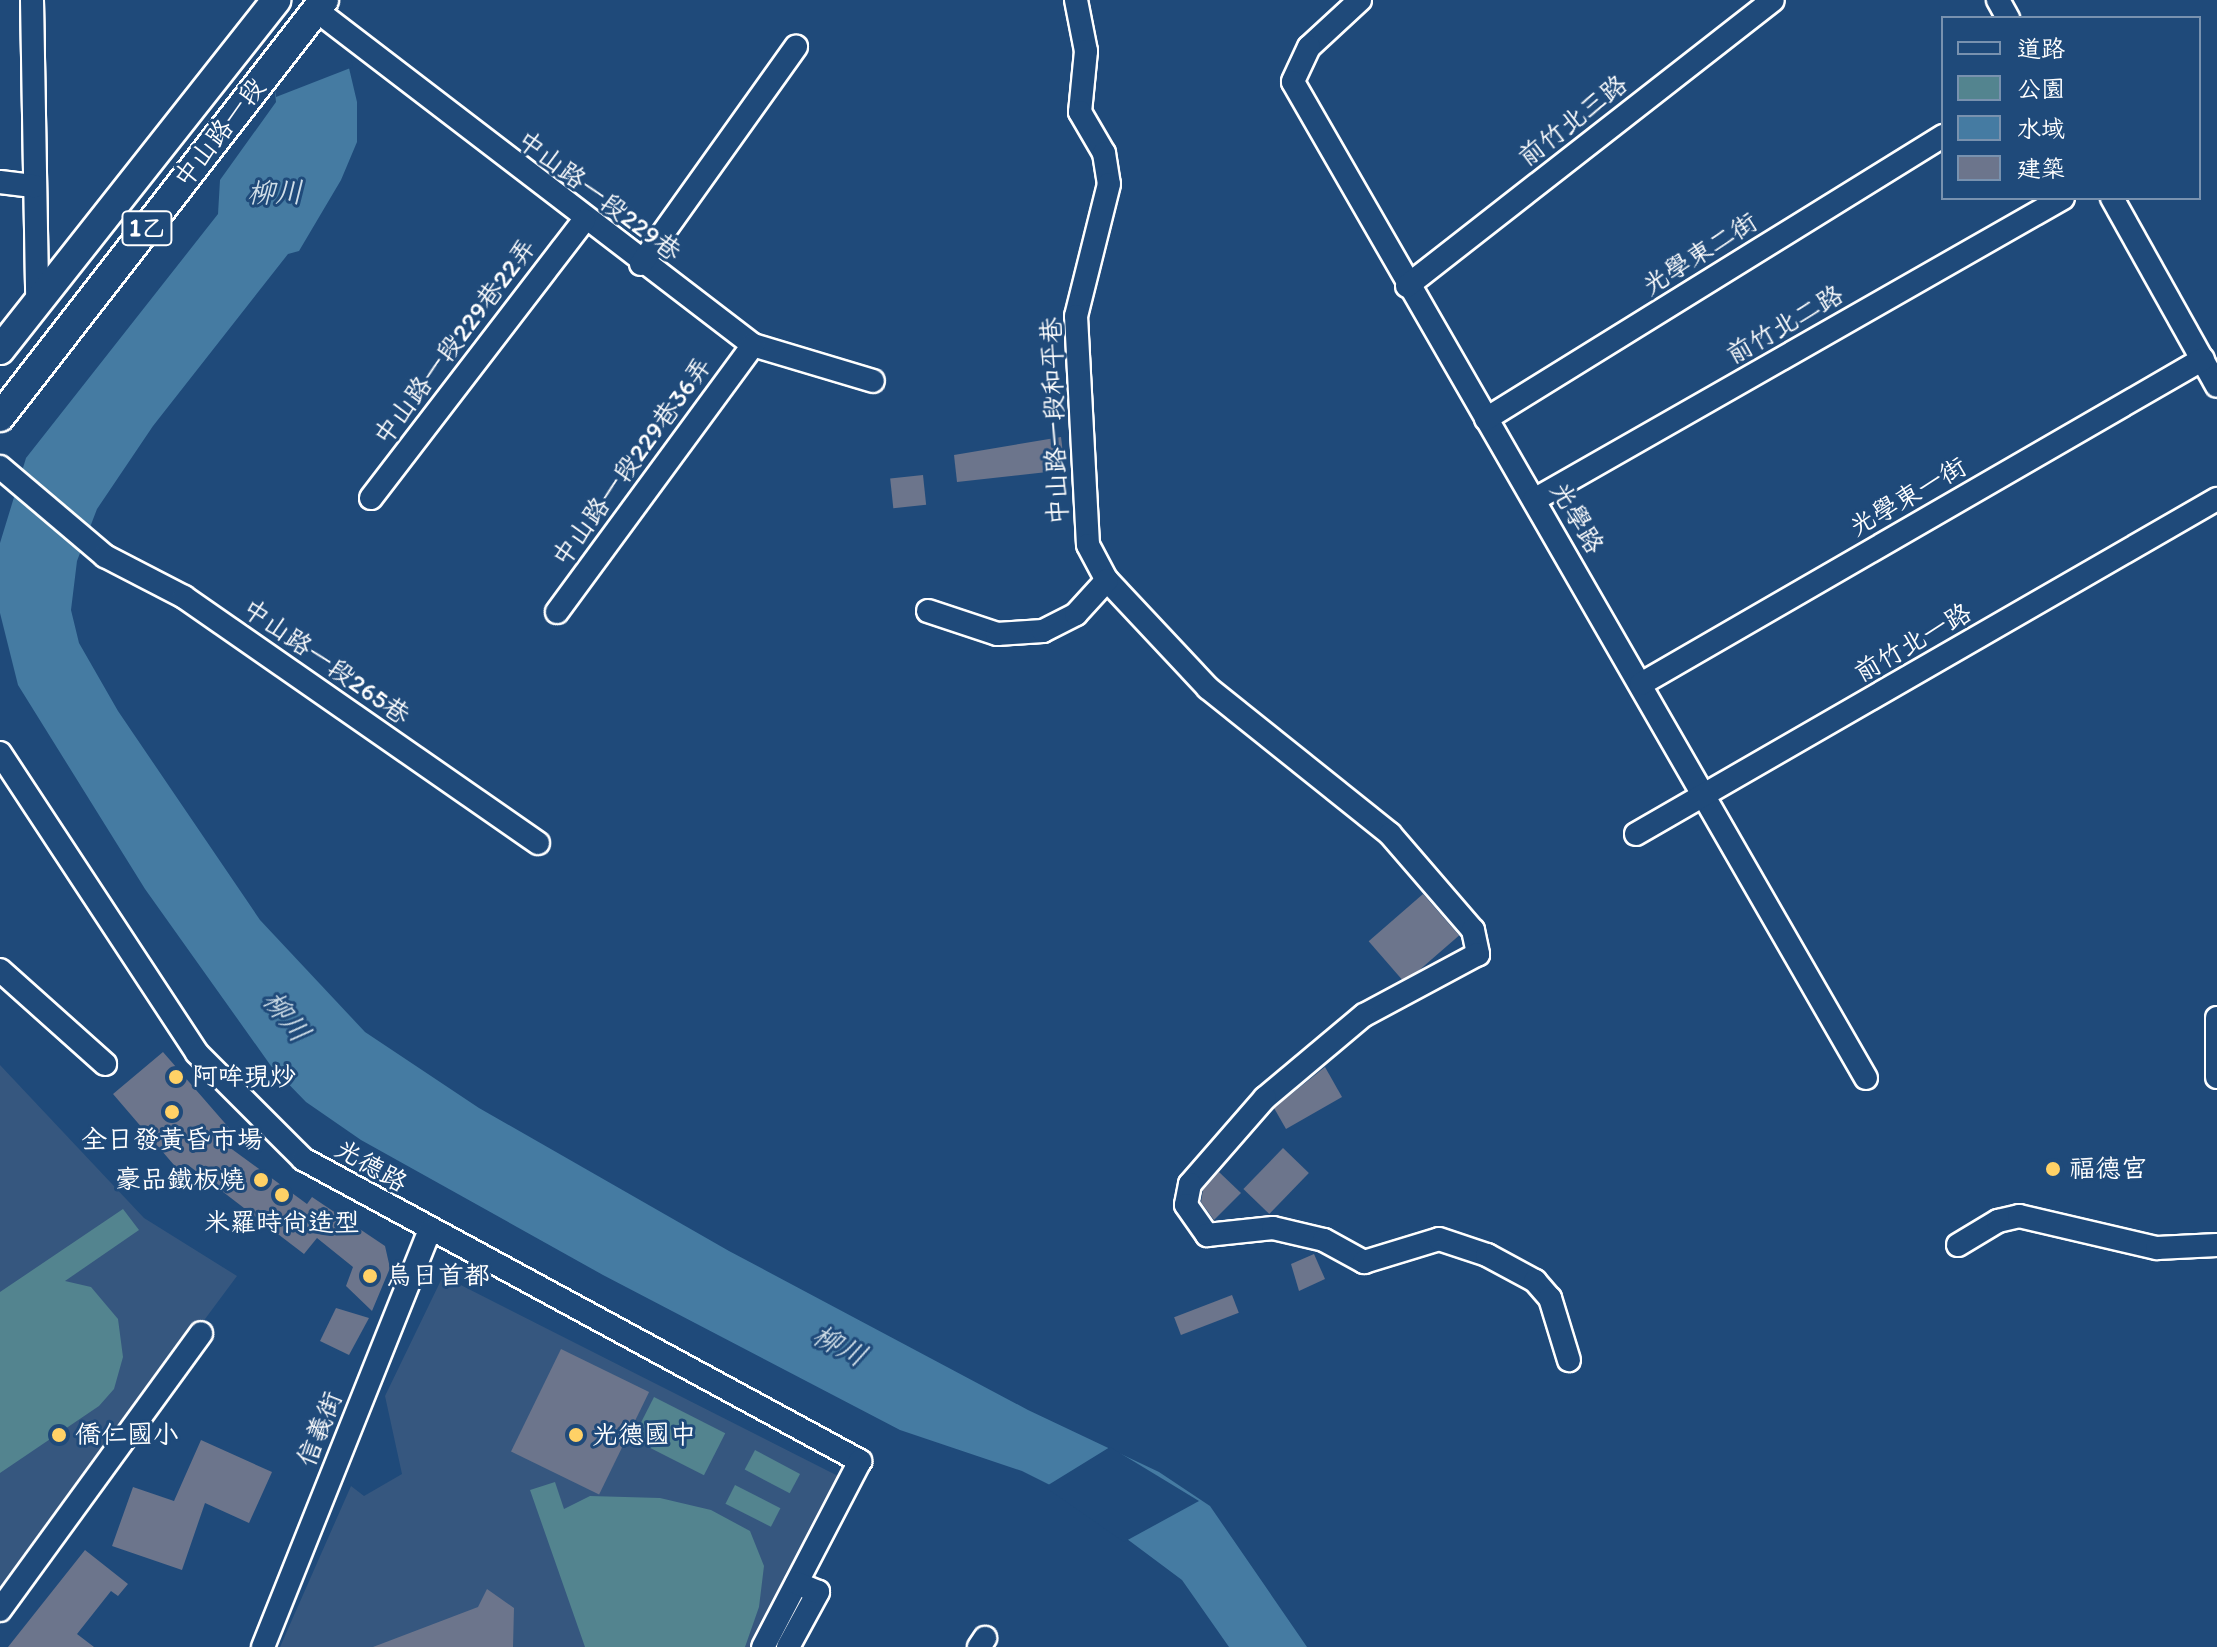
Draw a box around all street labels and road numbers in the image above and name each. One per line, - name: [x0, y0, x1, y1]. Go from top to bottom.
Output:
- street label: 前竹北三路: [1512, 69, 1634, 173]
- street label: 中山路一段: [168, 72, 272, 194]
- street label: 中山路一段229巷: [511, 124, 687, 268]
- street label: 光學東二街: [1637, 206, 1763, 302]
- road number: 1乙: [121, 208, 173, 248]
- street label: 中山路一段229巷22弄: [367, 233, 543, 451]
- street label: 前竹北二路: [1721, 279, 1849, 371]
- street label: 中山路一段和平巷: [1036, 317, 1074, 525]
- street label: 中山路一段229巷36弄: [546, 351, 718, 573]
- street label: 光學東一街: [1844, 451, 1972, 543]
- street label: 光學路: [1544, 476, 1610, 560]
- street label: 中山路一段265巷: [236, 593, 416, 731]
- street label: 前竹北一路: [1849, 597, 1977, 689]
- street label: 光德路: [329, 1133, 413, 1199]
- street label: 信義街: [291, 1387, 349, 1471]

